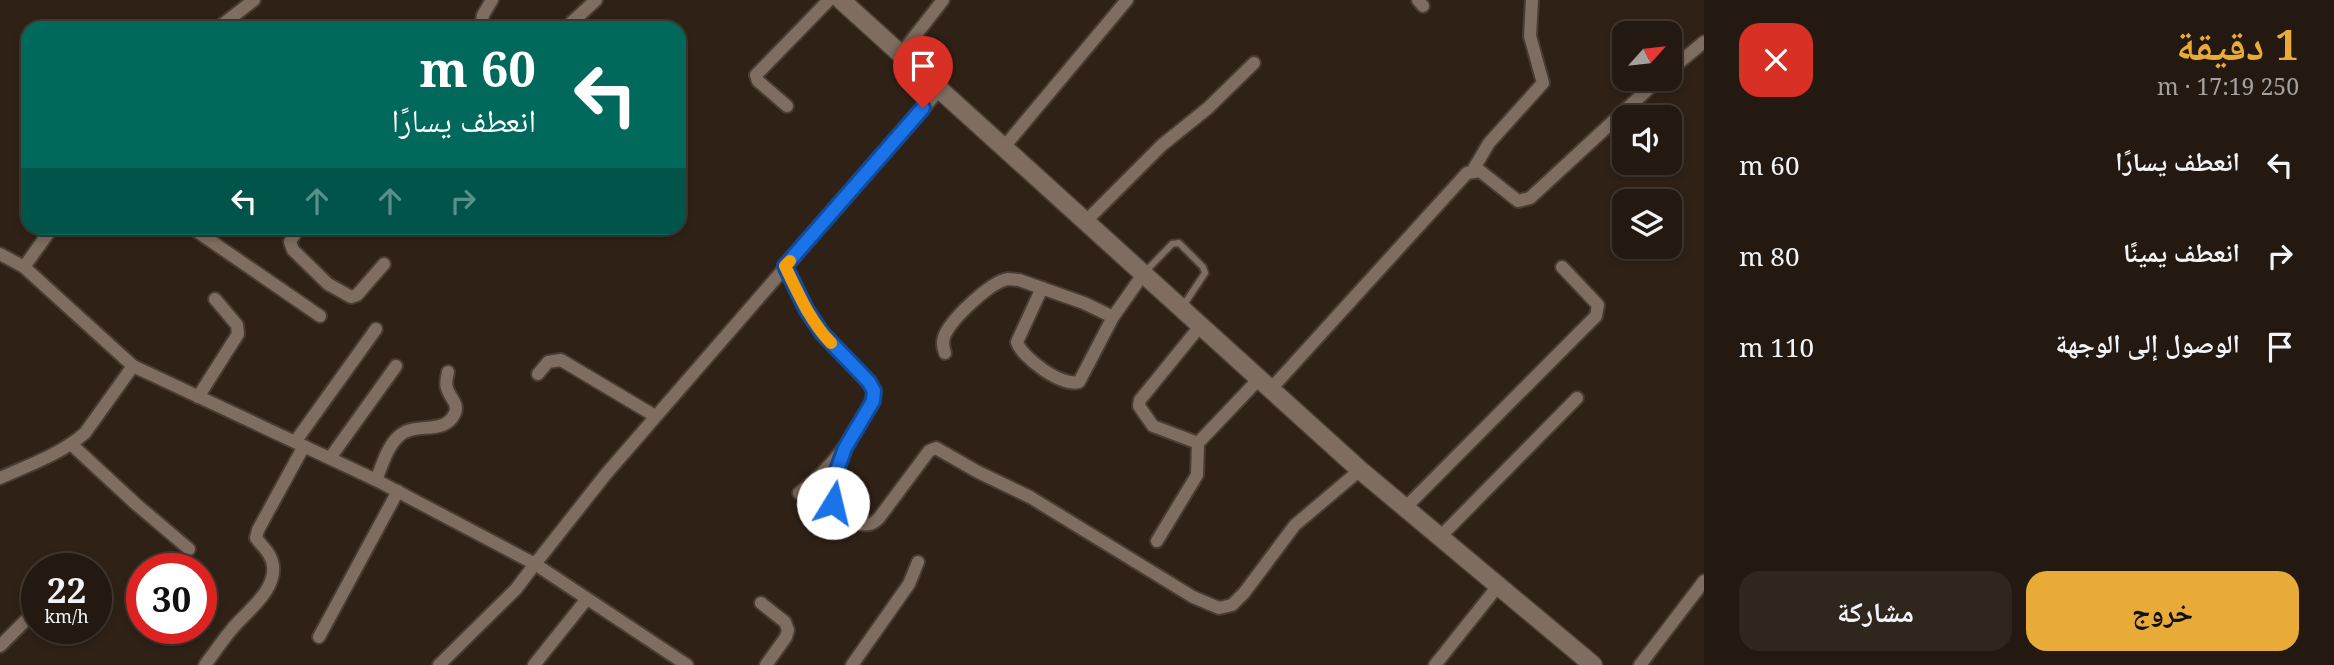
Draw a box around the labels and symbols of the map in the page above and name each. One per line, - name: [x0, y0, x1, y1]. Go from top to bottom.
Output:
- north arrow: [1612, 21, 1682, 91]
- pin: [893, 36, 953, 108]
- position arrow: [796, 466, 870, 540]
- speed limit sign: 30: [126, 553, 217, 644]

